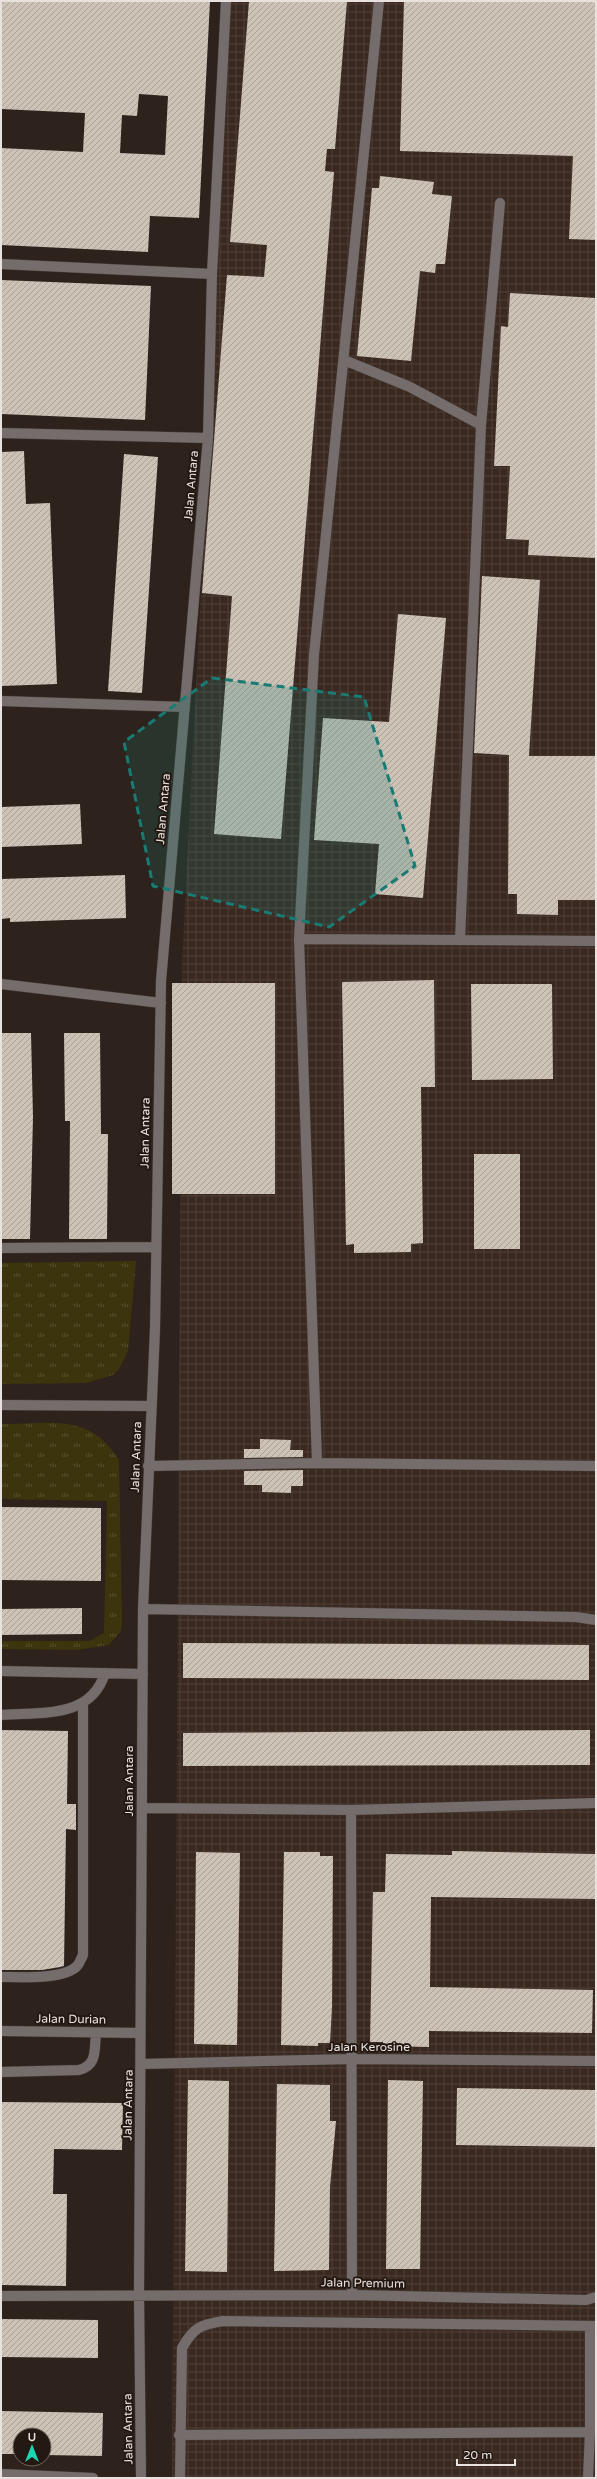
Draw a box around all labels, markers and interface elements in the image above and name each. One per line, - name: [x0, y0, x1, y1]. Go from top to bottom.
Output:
- street label: Jalan Antara: [181, 450, 201, 522]
- street label: Jalan Antara: [153, 773, 173, 845]
- street label: Jalan Antara: [137, 1097, 153, 1169]
- street label: Jalan Antara: [128, 1421, 144, 1493]
- street label: Jalan Antara: [122, 1745, 136, 1817]
- street label: Jalan Durian: [36, 2011, 106, 2027]
- street label: Jalan Kerosine: [328, 2040, 410, 2054]
- street label: Jalan Antara: [120, 2069, 136, 2141]
- street label: Jalan Premium: [321, 2275, 405, 2291]
- street label: Jalan Antara: [120, 2393, 136, 2465]
- north arrow: [12, 2427, 52, 2467]
- text: U: [28, 2431, 36, 2444]
- scale bar: [457, 2441, 515, 2467]
- text: 20 m: [463, 2448, 492, 2462]

